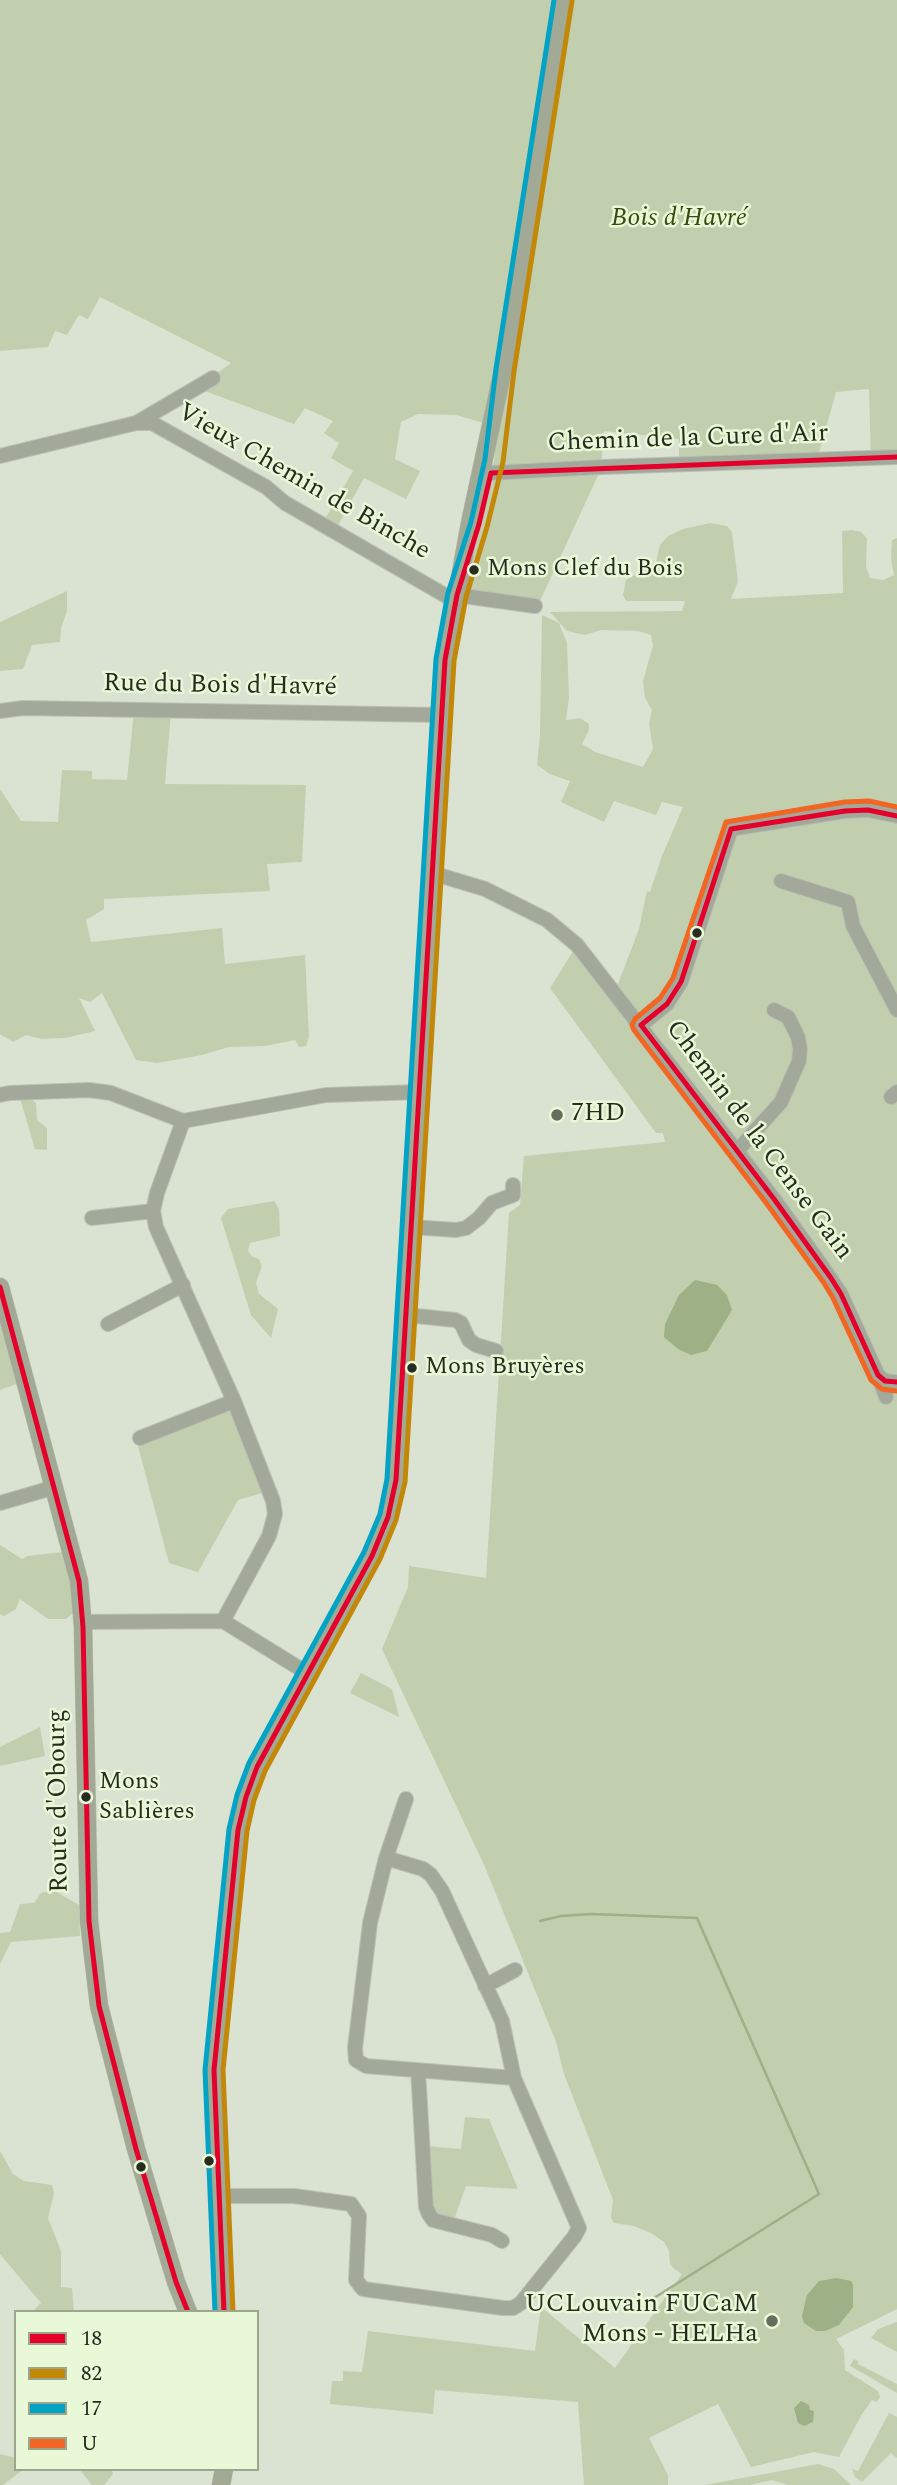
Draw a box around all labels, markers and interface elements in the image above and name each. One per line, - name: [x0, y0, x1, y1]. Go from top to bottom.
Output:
- park label: Bois d'Havré: [611, 204, 747, 236]
- street label: Vieux Chemin de Binche: [171, 398, 435, 568]
- street label: Chemin de la Cure d'Air: [547, 420, 829, 460]
- place label: Mons Clef du Bois: [487, 556, 683, 584]
- marker: Mons Clef du Bois: [467, 563, 481, 577]
- street label: Rue du Bois d'Havré: [103, 669, 337, 705]
- unlabelled marker: [690, 926, 704, 940]
- street label: Chemin de la Cense Gain: [658, 1015, 858, 1267]
- place label: 7HD: [571, 1099, 625, 1131]
- marker: 7HD: [549, 1107, 565, 1123]
- place label: Mons Bruyères: [425, 1354, 585, 1382]
- marker: Mons Bruyères: [405, 1361, 419, 1375]
- street label: Route d'Obourg: [43, 1709, 77, 1893]
- place label: Mons Sablières: [99, 1769, 195, 1825]
- marker: Mons Sablières: [79, 1790, 93, 1804]
- unlabelled marker: [202, 2154, 216, 2168]
- unlabelled marker: [134, 2160, 148, 2174]
- place label: UCLouvain FUCaM Mons - HELHa: [525, 2290, 758, 2352]
- legend: [14, 2310, 259, 2471]
- marker: UCLouvain FUCaM Mons - HELHa: [764, 2313, 780, 2329]
- text: 18: [81, 2323, 102, 2355]
- text: 82: [81, 2358, 102, 2390]
- text: 17: [81, 2393, 102, 2425]
- text: U: [81, 2428, 98, 2460]

